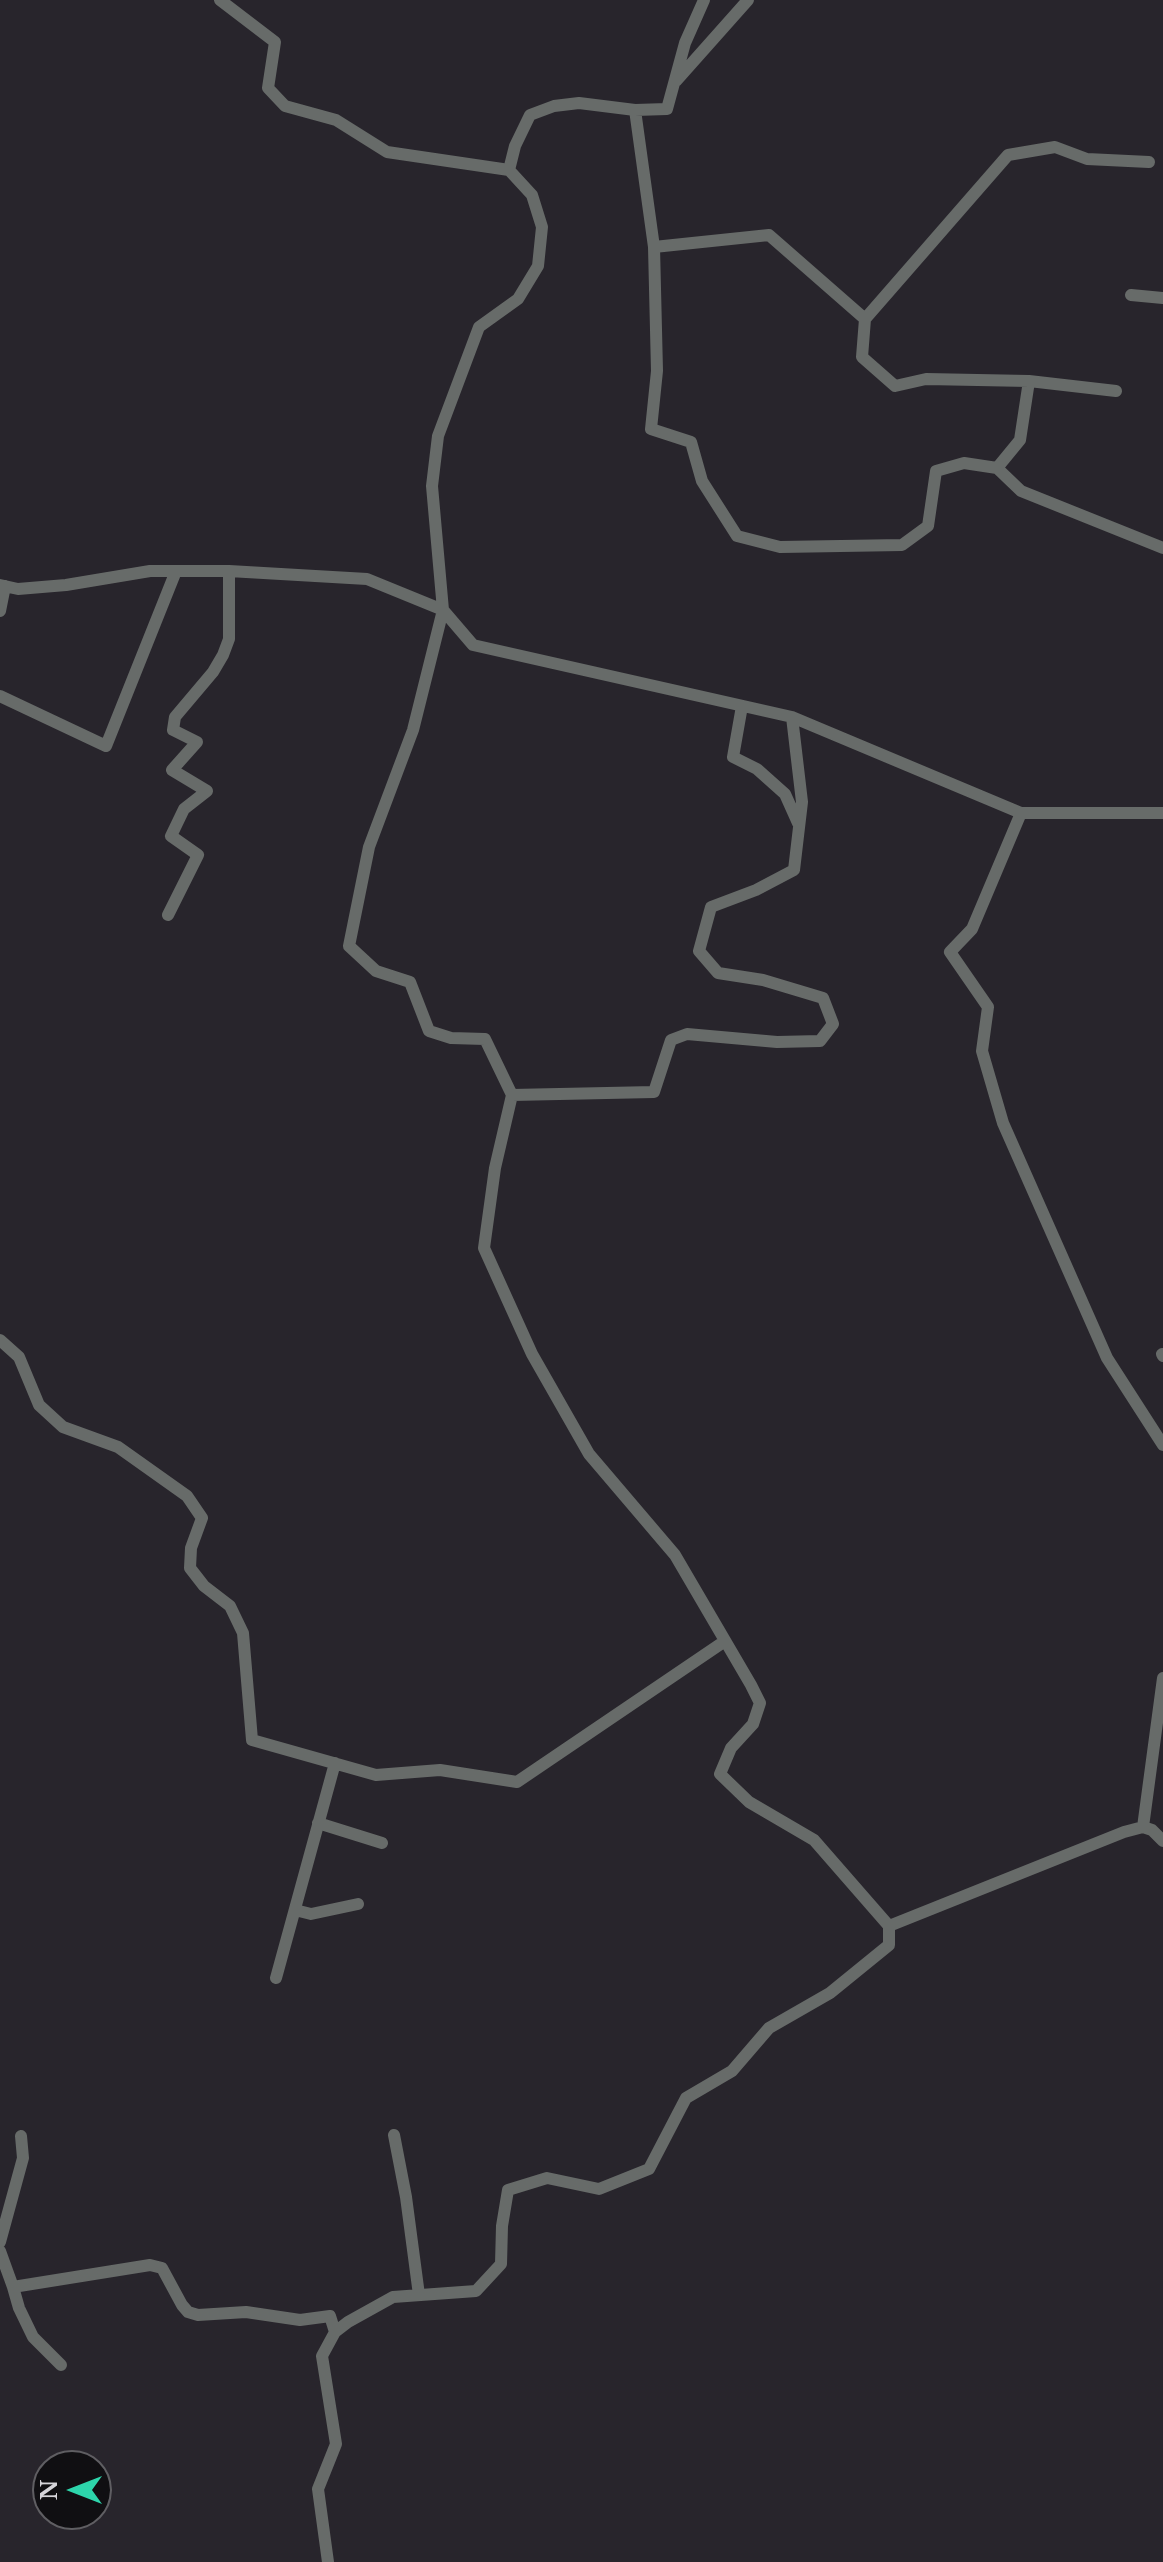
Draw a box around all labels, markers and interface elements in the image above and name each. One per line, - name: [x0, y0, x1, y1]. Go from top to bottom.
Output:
- north arrow: [32, 2450, 112, 2530]
- text: N: [36, 2480, 63, 2500]

